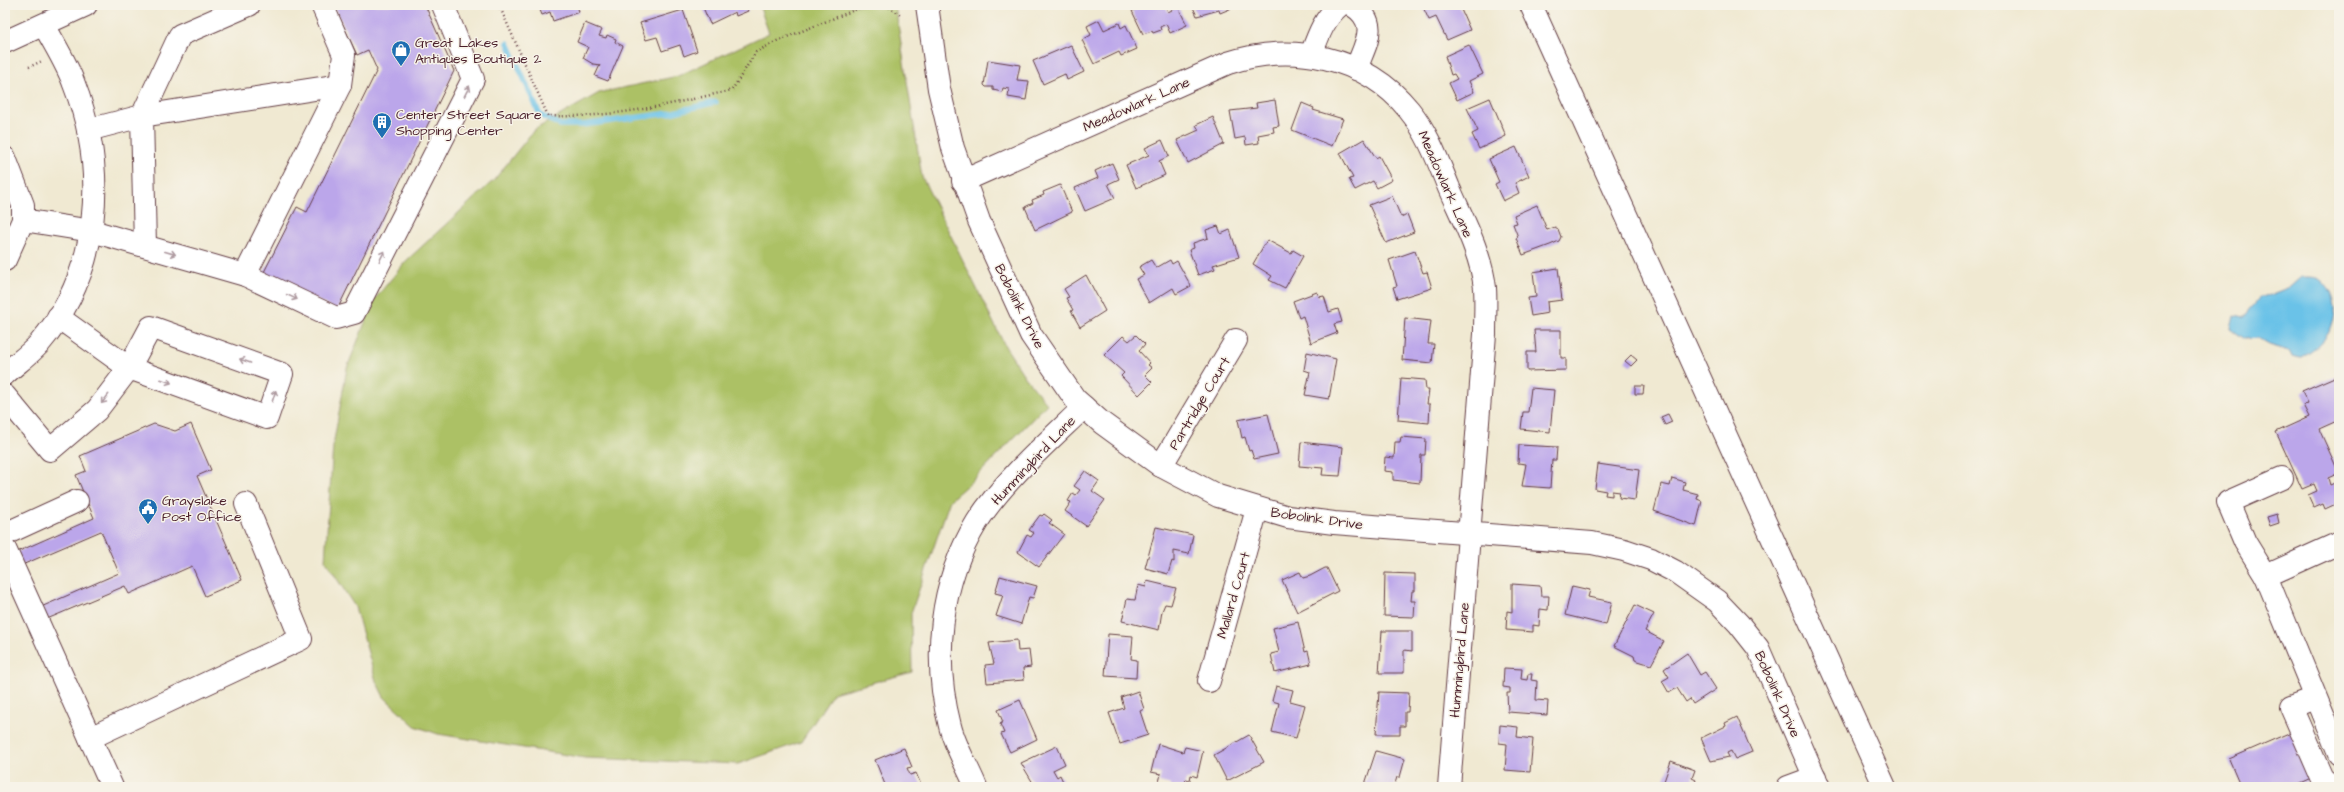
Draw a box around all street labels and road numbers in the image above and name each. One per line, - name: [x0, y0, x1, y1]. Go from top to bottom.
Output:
- street label: Meadowlark Lane: [1080, 72, 1194, 137]
- street label: Meadowlark Lane: [1413, 128, 1478, 242]
- street label: Bobolink Drive: [989, 261, 1049, 353]
- street label: Partridge Court: [1164, 353, 1236, 454]
- street label: Hummingbird Lane: [987, 411, 1081, 510]
- street label: Bobolink Drive: [1269, 503, 1365, 535]
- street label: Mallard Court: [1212, 549, 1256, 641]
- street label: Hummingbird Lane: [1445, 601, 1475, 719]
- street label: Bobolink Drive: [1749, 648, 1805, 741]

